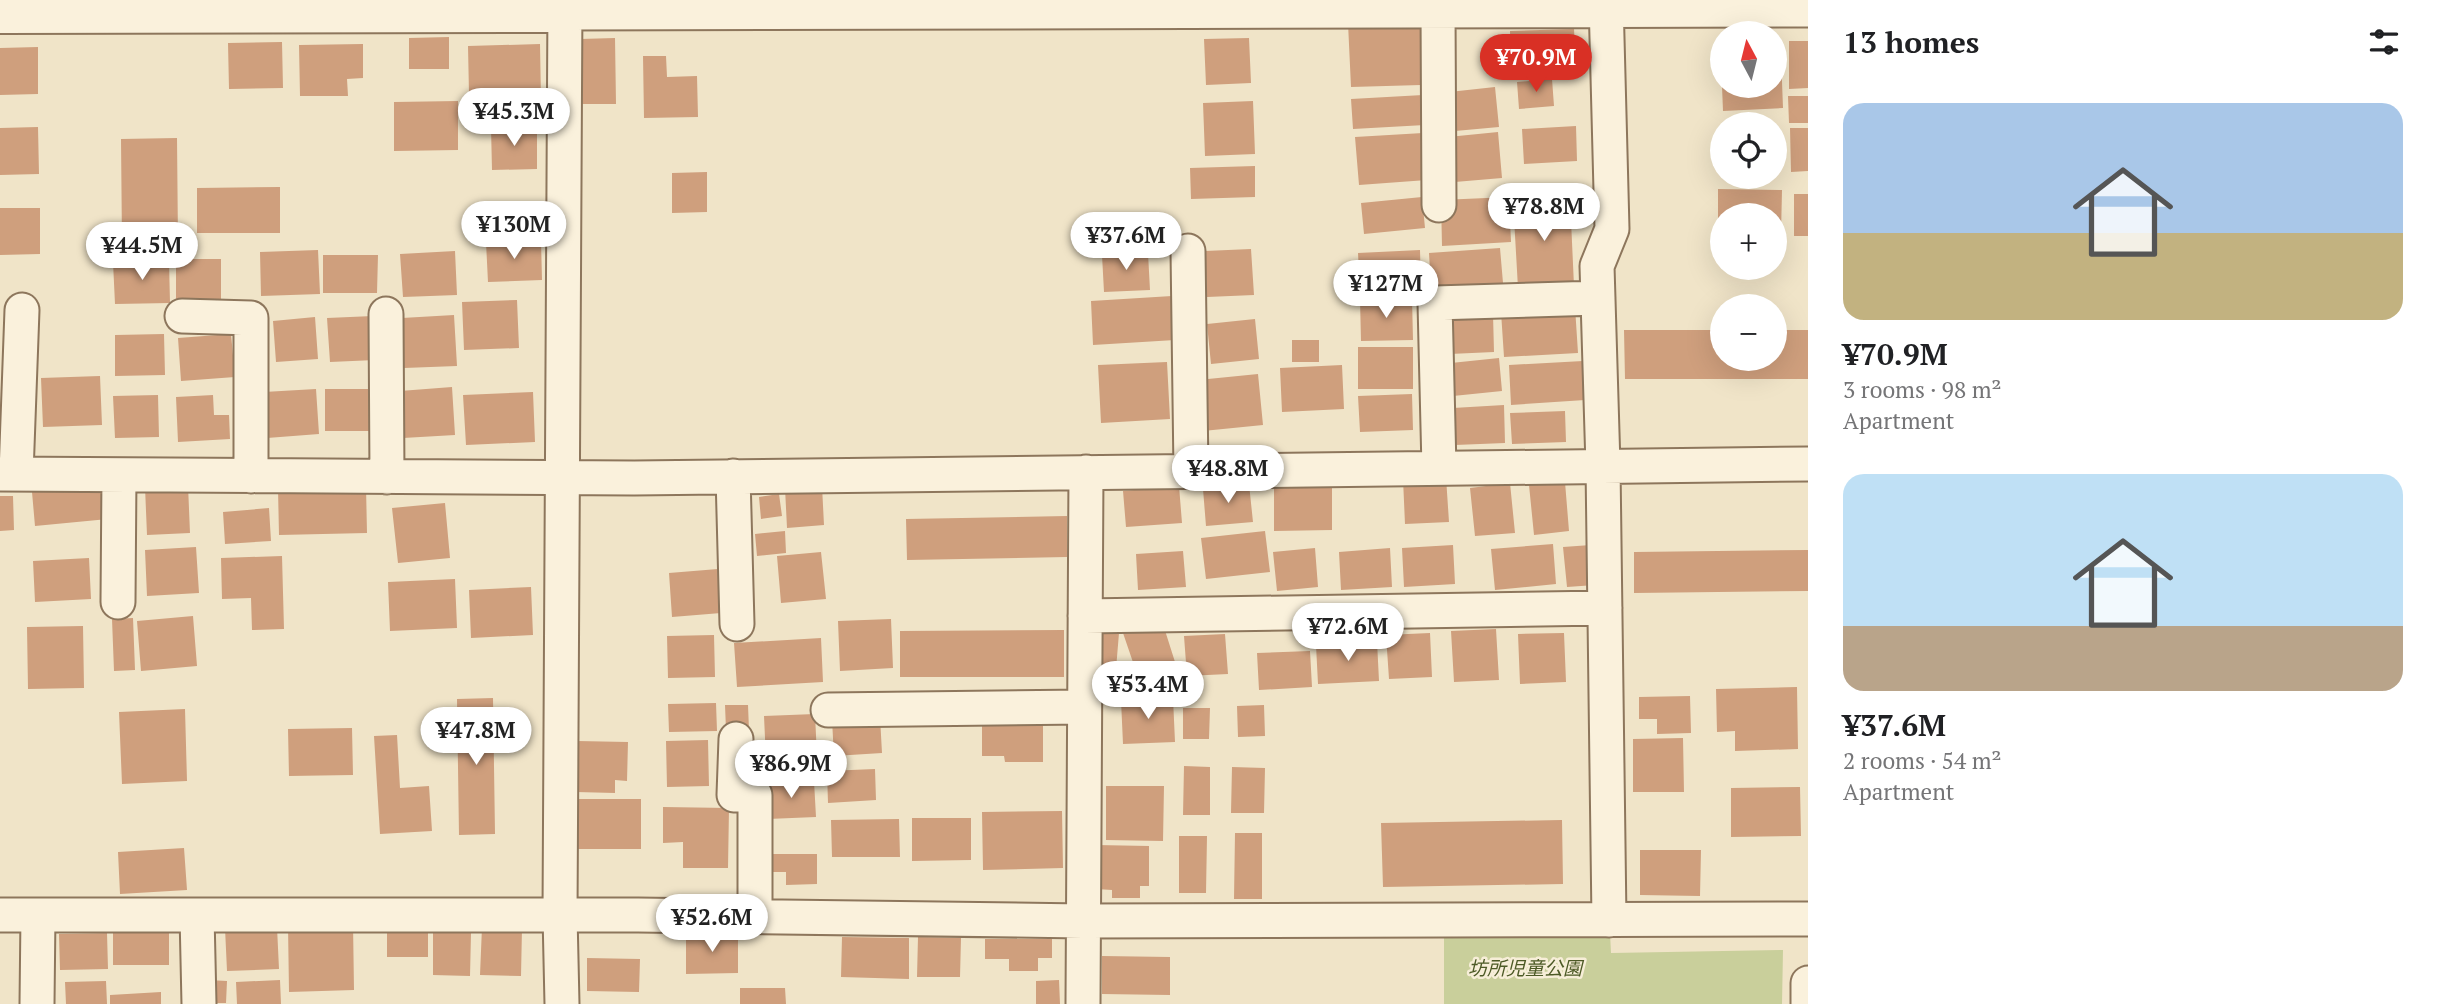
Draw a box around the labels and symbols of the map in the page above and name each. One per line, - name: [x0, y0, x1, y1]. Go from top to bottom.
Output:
- north arrow: [1710, 21, 1787, 98]
- pin: ¥70.9M: [1479, 34, 1593, 94]
- pin: ¥45.3M: [457, 88, 571, 148]
- pin: ¥78.8M: [1487, 184, 1601, 243]
- pin: ¥130M: [465, 202, 563, 261]
- pin: ¥37.6M: [1069, 212, 1183, 272]
- pin: ¥44.5M: [85, 222, 199, 282]
- pin: ¥127M: [1337, 260, 1435, 320]
- pin: ¥48.8M: [1171, 446, 1285, 505]
- pin: ¥72.6M: [1291, 604, 1405, 663]
- pin: ¥53.4M: [1091, 662, 1205, 721]
- pin: ¥47.8M: [419, 708, 533, 767]
- pin: ¥86.9M: [734, 740, 848, 800]
- pin: ¥52.6M: [655, 894, 769, 954]
- park label: 坊所児童公園: [1468, 955, 1585, 980]

